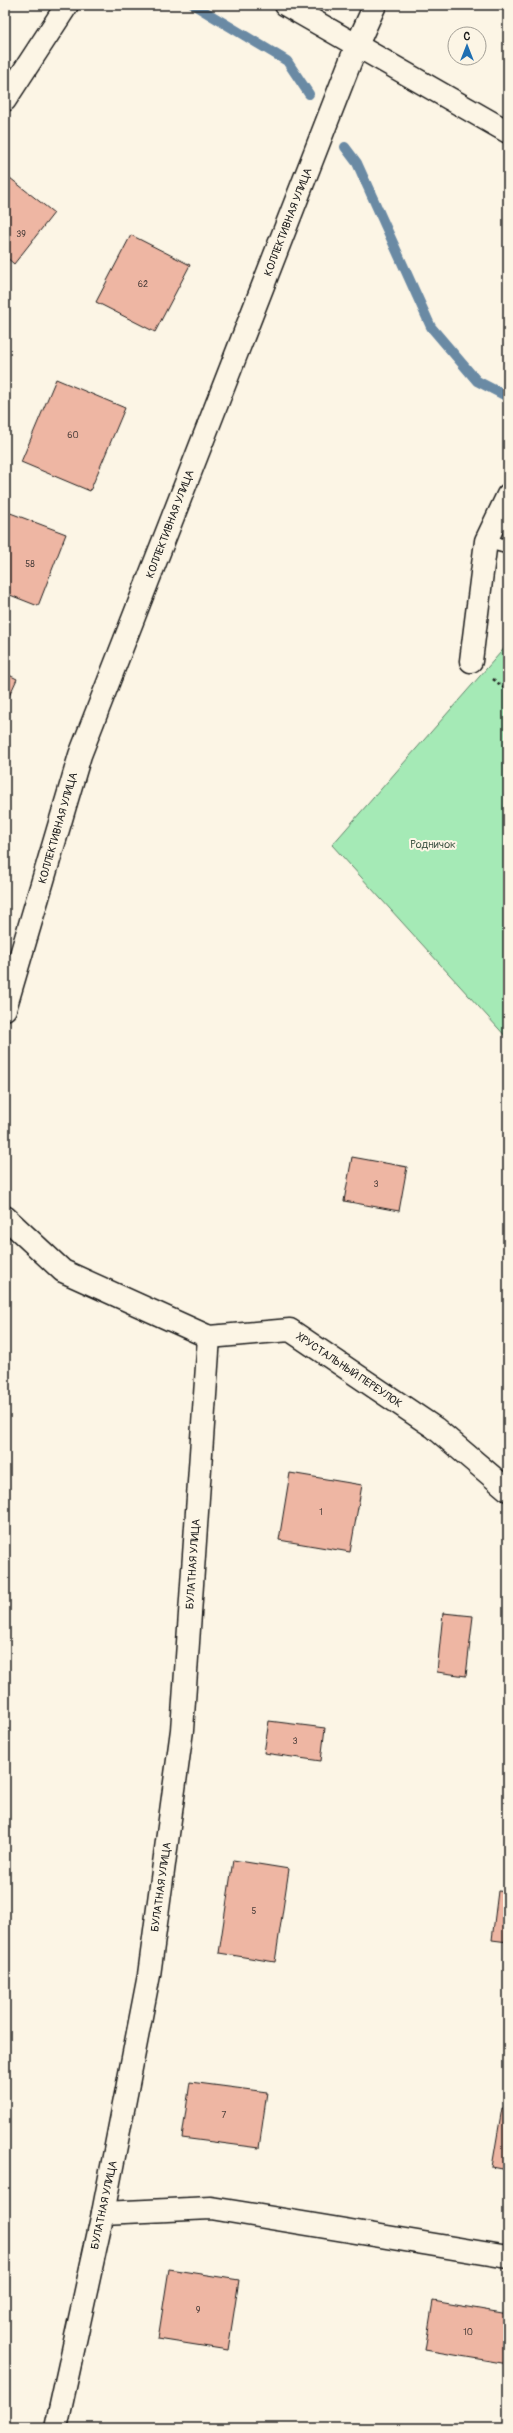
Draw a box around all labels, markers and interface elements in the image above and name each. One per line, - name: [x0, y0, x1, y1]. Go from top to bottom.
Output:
- north arrow: [447, 26, 487, 66]
- text: С: [464, 30, 471, 43]
- street label: КОЛЛЕКТИВНАЯ УЛИЦА: [261, 166, 315, 278]
- house number: 39: [16, 229, 26, 240]
- house number: 62: [138, 279, 148, 290]
- house number: 60: [67, 430, 79, 441]
- street label: КОЛЛЕКТИВНАЯ УЛИЦА: [143, 468, 197, 580]
- house number: 58: [25, 559, 35, 570]
- street label: КОЛЛЕКТИВНАЯ УЛИЦА: [36, 771, 80, 885]
- park label: Родничок: [410, 838, 456, 851]
- house number: 3: [373, 1179, 379, 1190]
- street label: ХРУСТАЛЬНЫЙ ПЕРЕУЛОК: [294, 1330, 404, 1410]
- house number: 1: [319, 1507, 323, 1518]
- street label: БУЛАТНАЯ УЛИЦА: [183, 1518, 203, 1610]
- house number: 3: [292, 1736, 298, 1747]
- street label: БУЛАТНАЯ УЛИЦА: [148, 1841, 174, 1933]
- house number: 5: [252, 1906, 257, 1917]
- house number: 7: [222, 2110, 227, 2121]
- street label: БУЛАТНАЯ УЛИЦА: [88, 2159, 120, 2251]
- house number: 9: [196, 2305, 201, 2316]
- house number: 10: [463, 2327, 473, 2338]

